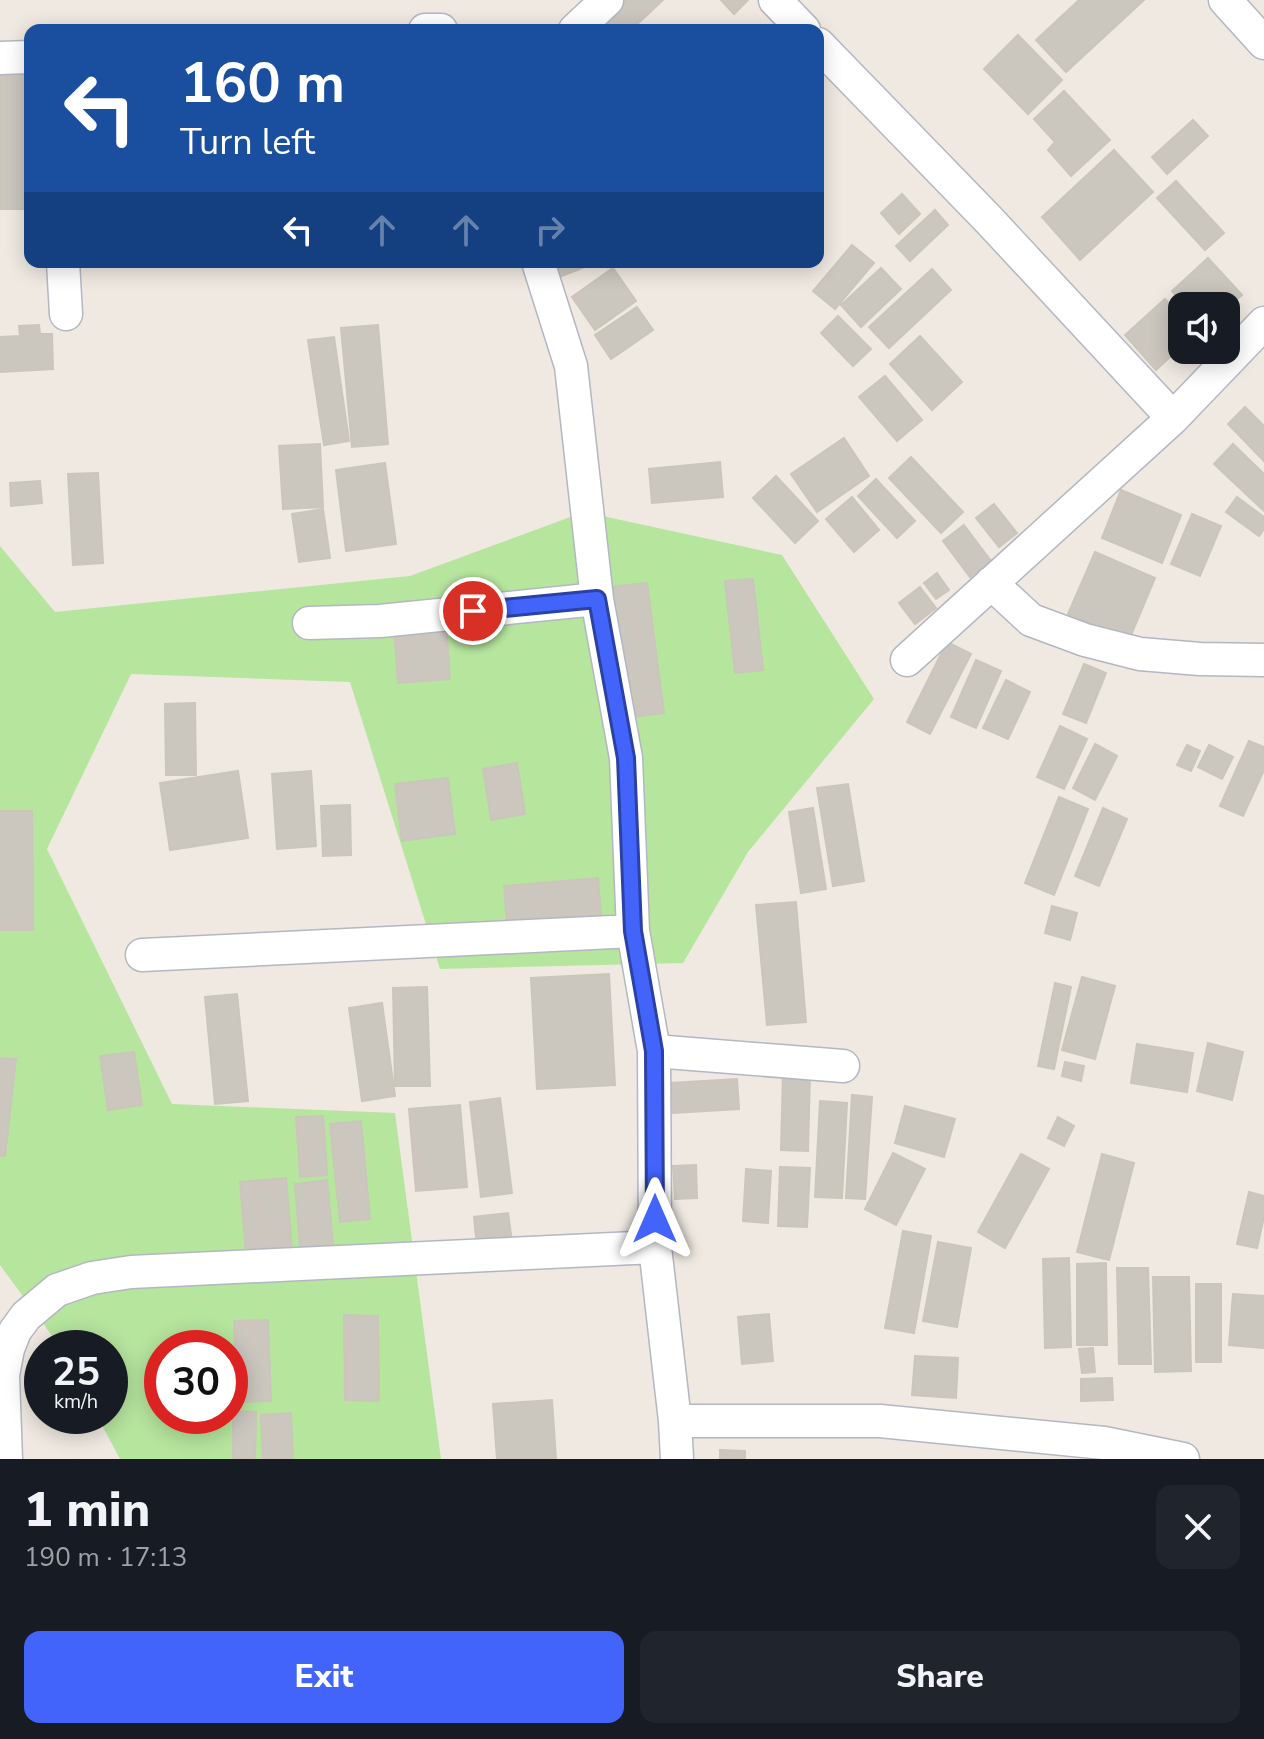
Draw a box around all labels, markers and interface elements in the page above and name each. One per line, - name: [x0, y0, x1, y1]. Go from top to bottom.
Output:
- text: 160 m: [180, 45, 345, 122]
- icon: left: [48, 56, 152, 160]
- text: Turn left: [180, 118, 315, 167]
- icon: left: [276, 208, 320, 252]
- icon: ahead: [360, 208, 404, 252]
- icon: ahead: [444, 208, 488, 252]
- icon: right: [528, 208, 572, 252]
- map controls: [1168, 292, 1240, 364]
- button: sound: [1168, 292, 1240, 364]
- pin: [439, 577, 507, 645]
- icon: arrive: [451, 589, 495, 633]
- position arrow: [613, 1177, 697, 1261]
- speed limit sign: 30: [144, 1330, 248, 1434]
- text: 25: [52, 1345, 100, 1399]
- text: km/h: [54, 1388, 98, 1415]
- text: 1 min: [24, 1477, 150, 1543]
- button: close: [1156, 1485, 1240, 1569]
- text: 190 m · 17:13: [24, 1540, 187, 1575]
- button: Exit: [24, 1631, 624, 1723]
- button: Share: [640, 1631, 1240, 1723]

